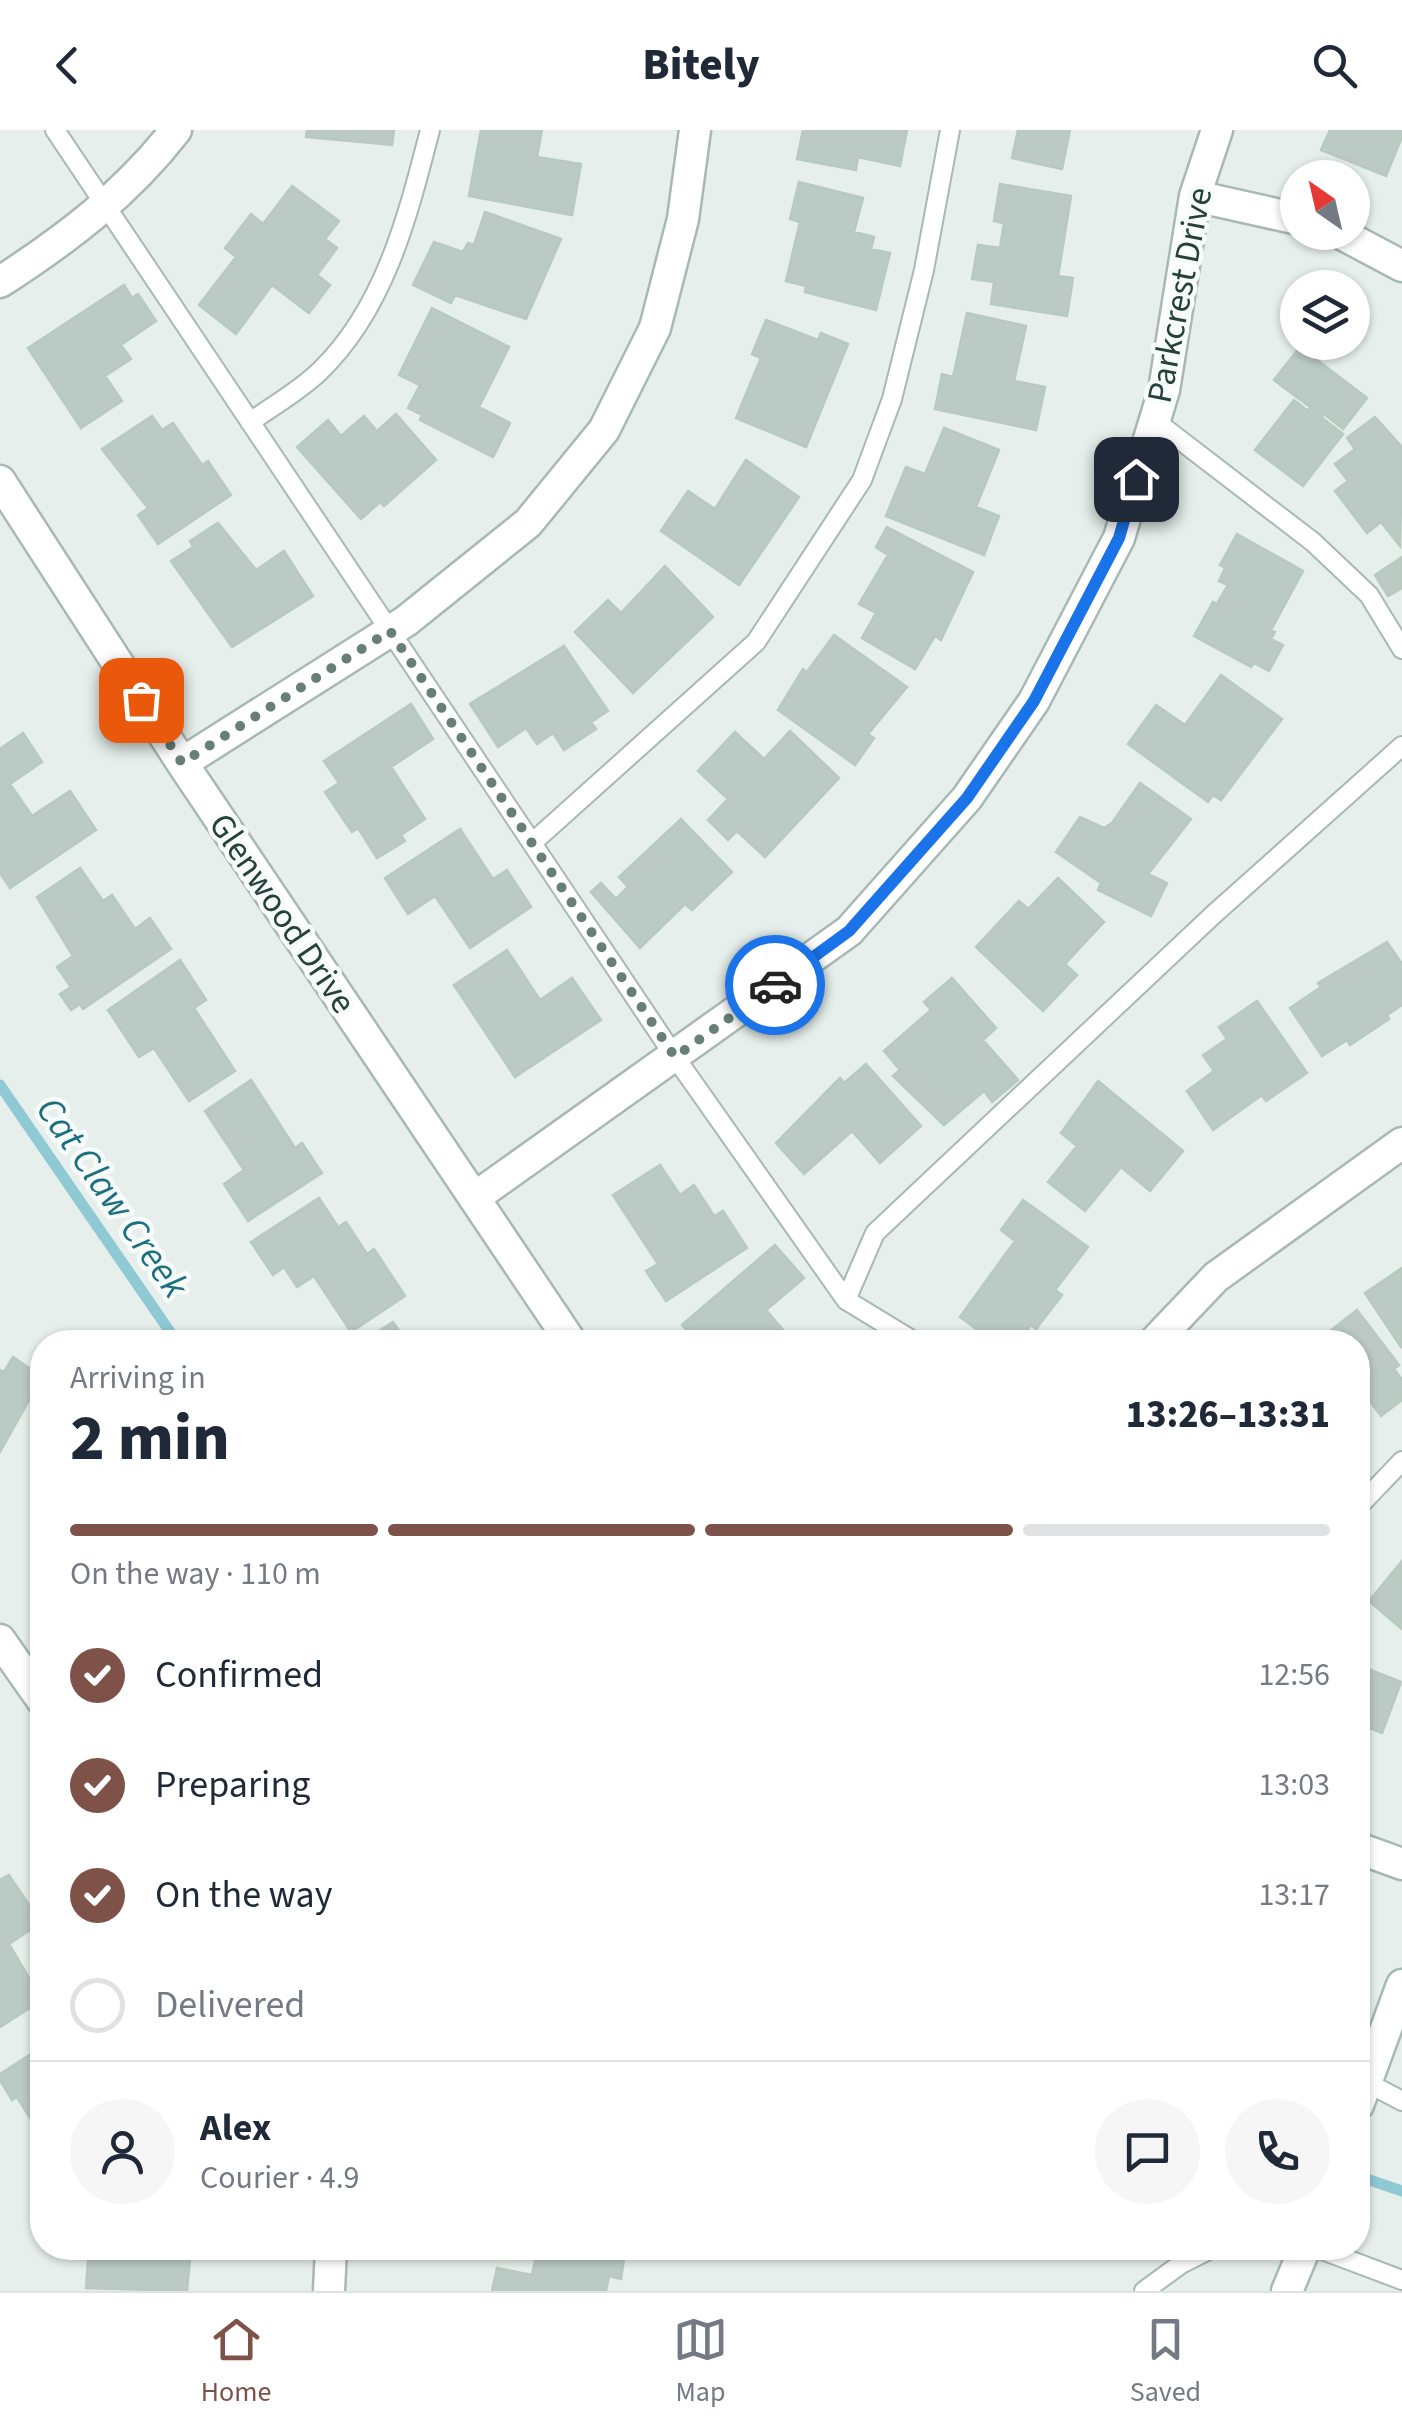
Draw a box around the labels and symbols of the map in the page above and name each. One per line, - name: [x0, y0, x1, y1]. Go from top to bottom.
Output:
- north arrow: [1280, 160, 1370, 250]
- street label: Parkcrest Drive: [1135, 183, 1225, 407]
- pin: [1094, 437, 1179, 522]
- pin: [99, 658, 184, 743]
- street label: Glenwood Drive: [196, 803, 368, 1024]
- courier: [725, 935, 825, 1035]
- water label: Cat Claw Creek: [23, 1086, 202, 1310]

